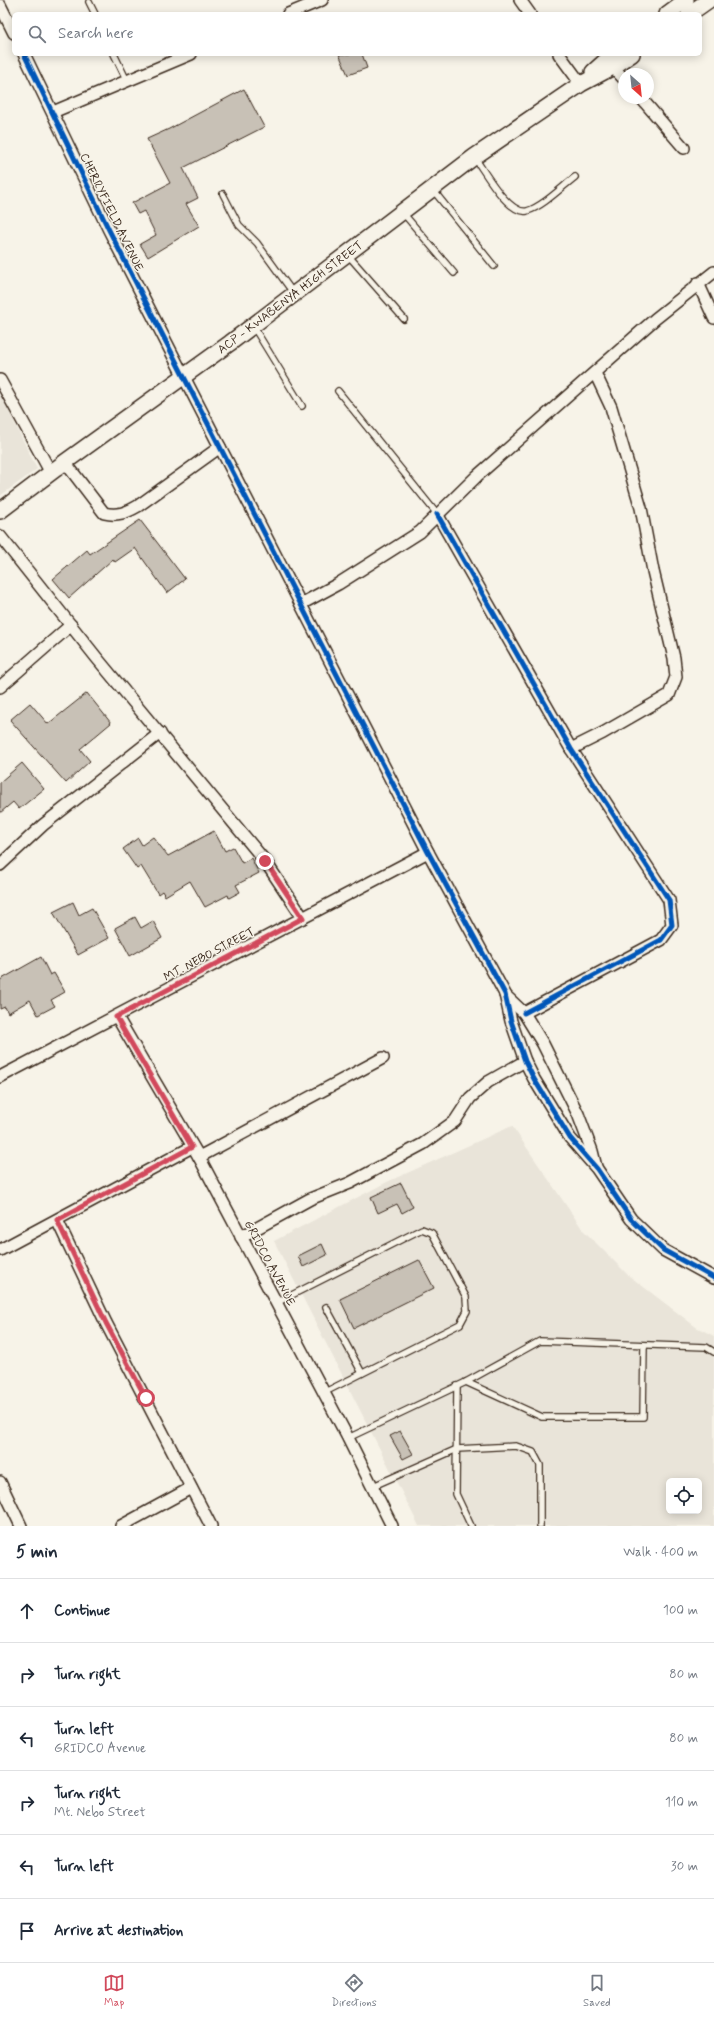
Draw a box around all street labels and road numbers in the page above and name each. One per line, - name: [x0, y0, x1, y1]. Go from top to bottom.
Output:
- street label: CHERRYFIELD AVENUE: [75, 151, 147, 274]
- street label: ACP - KWABENYA HIGH STREET: [215, 238, 367, 358]
- street label: MT. NEBO STREET: [161, 924, 258, 986]
- street label: GRIDCO AVENUE: [240, 1218, 298, 1309]

